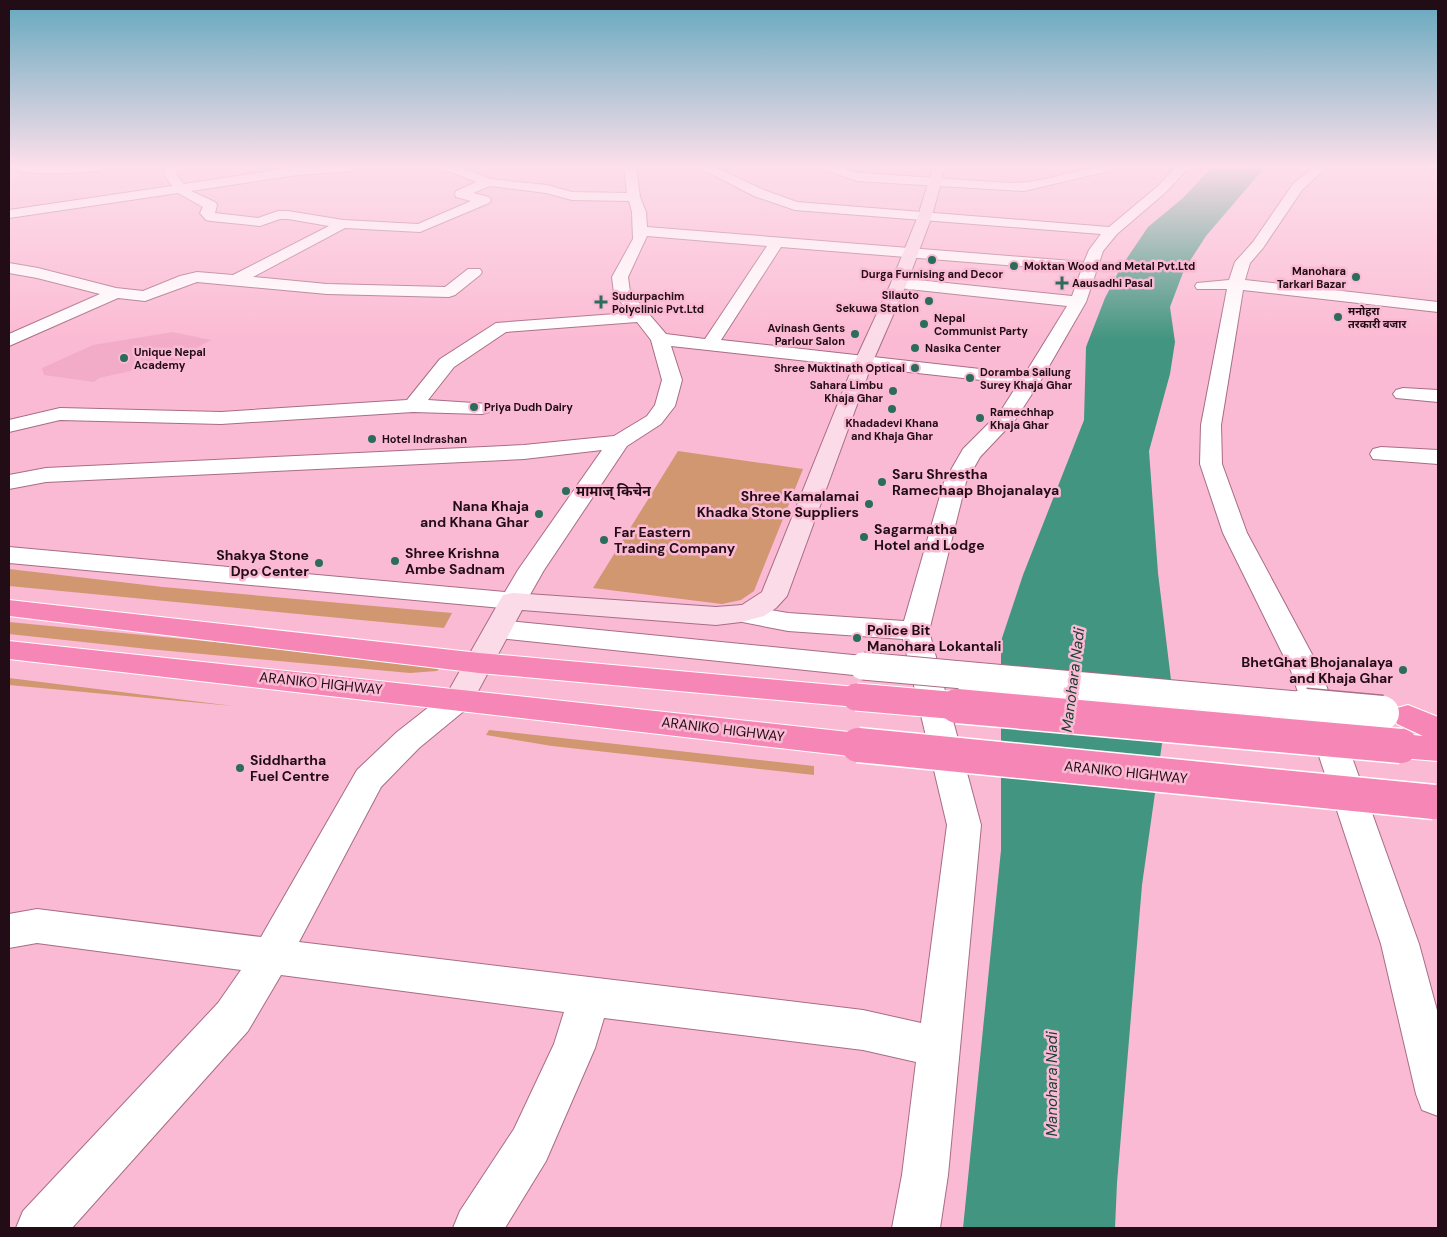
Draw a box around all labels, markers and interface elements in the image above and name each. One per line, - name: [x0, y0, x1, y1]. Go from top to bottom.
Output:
- marker: Durga Furnising and Decor: [926, 254, 938, 266]
- place label: Moktan Wood and Metal Pvt.Ltd: [1024, 259, 1195, 273]
- marker: Moktan Wood and Metal Pvt.Ltd: [1008, 260, 1020, 272]
- place label: Manohara Tarkari Bazar: [1277, 264, 1346, 291]
- place label: Durga Furnising and Decor: [861, 267, 1003, 281]
- marker: Manohara Tarkari Bazar: [1350, 271, 1362, 283]
- place label: Aausadhi Pasal: [1072, 276, 1153, 290]
- marker: Aausadhi Pasal: [1056, 277, 1068, 289]
- place label: Silauto Sekuwa Station: [836, 288, 919, 315]
- place label: Sudurpachim Polyclinic Pvt.Ltd: [612, 289, 704, 316]
- marker: Sudurpachim Polyclinic Pvt.Ltd: [594, 295, 608, 309]
- marker: Silauto Sekuwa Station: [923, 295, 935, 307]
- place label: मनोहरा तरकारी बजार: [1348, 304, 1407, 331]
- place label: Nepal Communist Party: [934, 311, 1028, 338]
- marker: मनोहरा तरकारी बजार: [1332, 311, 1344, 323]
- marker: Nepal Communist Party: [918, 318, 930, 330]
- place label: Avinash Gents Parlour Salon: [768, 321, 845, 348]
- marker: Avinash Gents Parlour Salon: [849, 328, 861, 340]
- place label: Nasika Center: [925, 341, 1001, 355]
- marker: Nasika Center: [909, 342, 921, 354]
- place label: Unique Nepal Academy: [134, 345, 206, 372]
- marker: Unique Nepal Academy: [118, 352, 130, 364]
- place label: Shree Muktinath Optical: [774, 361, 905, 375]
- marker: Shree Muktinath Optical: [909, 362, 921, 374]
- place label: Doramba Sailung Surey Khaja Ghar: [980, 365, 1073, 392]
- marker: Doramba Sailung Surey Khaja Ghar: [964, 372, 976, 384]
- place label: Sahara Limbu Khaja Ghar: [810, 378, 883, 405]
- marker: Sahara Limbu Khaja Ghar: [887, 385, 899, 397]
- place label: Priya Dudh Dairy: [484, 400, 573, 414]
- marker: Priya Dudh Dairy: [468, 401, 480, 413]
- marker: Khadadevi Khana and Khaja Ghar: [886, 403, 898, 415]
- place label: Ramechhap Khaja Ghar: [990, 405, 1054, 432]
- marker: Ramechhap Khaja Ghar: [974, 412, 986, 424]
- place label: Khadadevi Khana and Khaja Ghar: [845, 416, 939, 443]
- place label: Hotel Indrashan: [382, 432, 467, 446]
- marker: Hotel Indrashan: [366, 433, 378, 445]
- place label: Saru Shrestha Ramechaap Bhojanalaya: [892, 465, 1059, 499]
- marker: Saru Shrestha Ramechaap Bhojanalaya: [876, 476, 888, 488]
- place label: मामाज् किचेन: [576, 482, 651, 500]
- marker: मामाज् किचेन: [560, 485, 572, 497]
- place label: Shree Kamalamai Khadka Stone Suppliers: [697, 487, 859, 521]
- place label: Nana Khaja and Khana Ghar: [420, 497, 529, 531]
- marker: Shree Kamalamai Khadka Stone Suppliers: [863, 498, 875, 510]
- marker: Nana Khaja and Khana Ghar: [533, 508, 545, 520]
- place label: Sagarmatha Hotel and Lodge: [874, 520, 985, 554]
- place label: Far Eastern Trading Company: [614, 523, 736, 557]
- marker: Sagarmatha Hotel and Lodge: [858, 531, 870, 543]
- marker: Far Eastern Trading Company: [598, 534, 610, 546]
- place label: Shree Krishna Ambe Sadnam: [405, 544, 505, 578]
- place label: Shakya Stone Dpo Center: [216, 546, 309, 580]
- marker: Shree Krishna Ambe Sadnam: [389, 555, 401, 567]
- marker: Shakya Stone Dpo Center: [313, 557, 325, 569]
- place label: Police Bit Manohara Lokantali: [867, 621, 1002, 655]
- water label: Manohara Nadi: [1057, 626, 1089, 733]
- marker: Police Bit Manohara Lokantali: [851, 632, 863, 644]
- place label: BhetGhat Bhojanalaya and Khaja Ghar: [1241, 653, 1393, 687]
- marker: BhetGhat Bhojanalaya and Khaja Ghar: [1397, 664, 1409, 676]
- street label: ARANIKO HIGHWAY: [258, 668, 384, 698]
- street label: ARANIKO HIGHWAY: [660, 713, 786, 745]
- place label: Siddhartha Fuel Centre: [250, 751, 329, 785]
- street label: ARANIKO HIGHWAY: [1063, 757, 1189, 787]
- marker: Siddhartha Fuel Centre: [234, 762, 246, 774]
- water label: Manohara Nadi: [1042, 1031, 1062, 1137]

